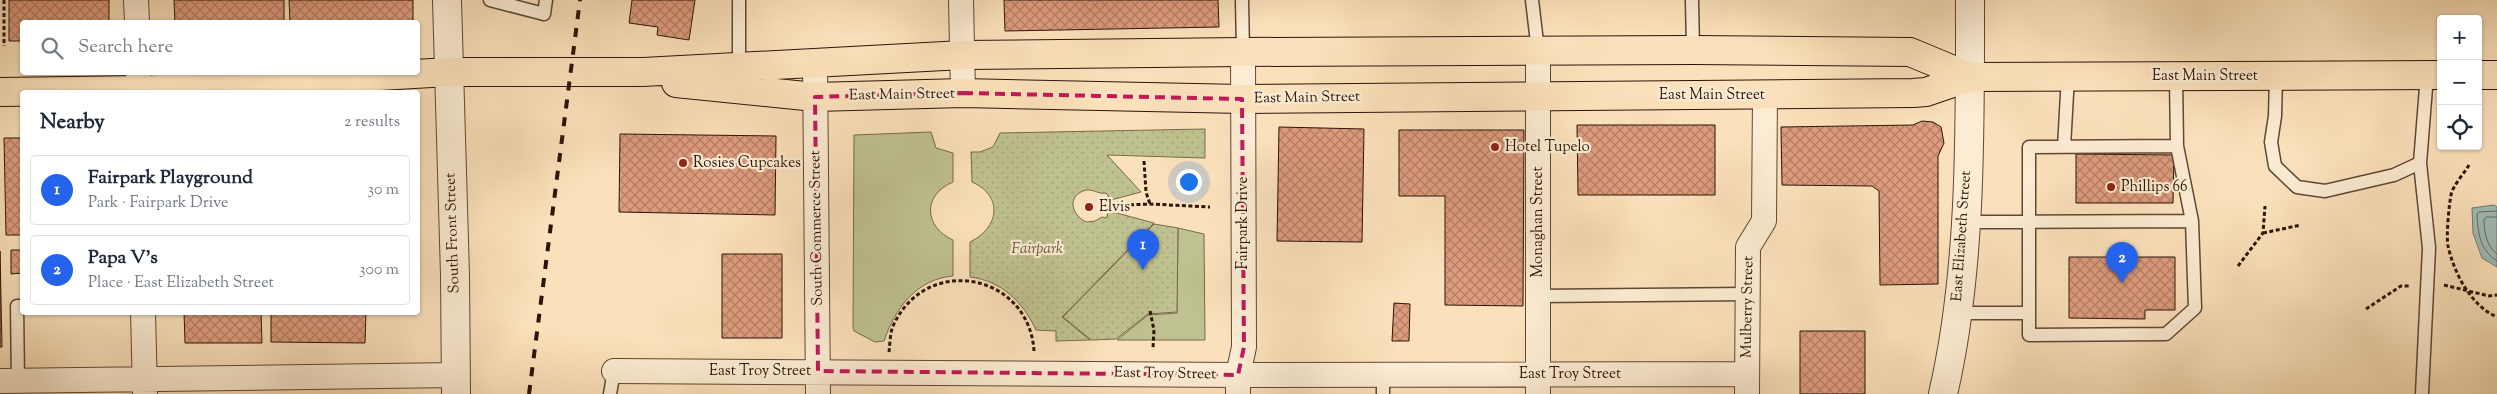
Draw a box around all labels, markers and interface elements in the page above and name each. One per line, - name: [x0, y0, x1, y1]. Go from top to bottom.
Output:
- map controls: [2437, 15, 2482, 150]
- button: +: [2437, 15, 2482, 60]
- search box: [20, 20, 420, 75]
- icon: search: [38, 34, 66, 62]
- text: Search here: [78, 34, 173, 61]
- button: −: [2437, 60, 2482, 105]
- street label: East Main Street: [2152, 66, 2258, 87]
- street label: East Main Street: [849, 84, 955, 106]
- street label: East Main Street: [1659, 85, 1765, 106]
- street label: East Main Street: [1254, 87, 1360, 109]
- button: locate: [2437, 105, 2482, 150]
- text: Nearby: [40, 108, 105, 138]
- text: 2 results: [344, 111, 400, 134]
- place label: Hotel Tupelo: [1505, 137, 1590, 158]
- marker: Hotel Tupelo: [1489, 141, 1501, 153]
- street label: South Commerce Street: [805, 150, 829, 306]
- place label: Rosies Cupcakes: [693, 153, 801, 174]
- marker: Rosies Cupcakes: [677, 157, 689, 169]
- text: Fairpark Playground: [88, 165, 253, 192]
- street label: Monaghan Street: [1528, 166, 1549, 278]
- your location: [1176, 169, 1202, 195]
- street label: East Elizabeth Street: [1947, 170, 1977, 302]
- street label: South Front Street: [440, 172, 466, 294]
- street label: Fairpark Drive: [1233, 177, 1254, 269]
- place label: Phillips 66: [2121, 177, 2187, 198]
- text: 1: [54, 179, 60, 202]
- text: 30 m: [368, 179, 399, 202]
- marker: Phillips 66: [2105, 181, 2117, 193]
- text: Park · Fairpark Drive: [88, 192, 228, 215]
- place label: Elvis: [1099, 197, 1130, 218]
- marker: Elvis: [1083, 201, 1095, 213]
- pin: 1: [1127, 229, 1159, 270]
- park label: Fairpark: [1011, 239, 1063, 260]
- pin: 2: [2106, 242, 2138, 283]
- text: Papa V's: [88, 245, 158, 272]
- street label: Mulberry Street: [1737, 256, 1759, 358]
- text: 2: [53, 259, 61, 282]
- text: 300 m: [359, 259, 399, 282]
- text: Place · East Elizabeth Street: [88, 272, 274, 295]
- street label: East Troy Street: [709, 361, 811, 382]
- street label: East Troy Street: [1114, 363, 1216, 385]
- street label: East Troy Street: [1519, 364, 1621, 385]

